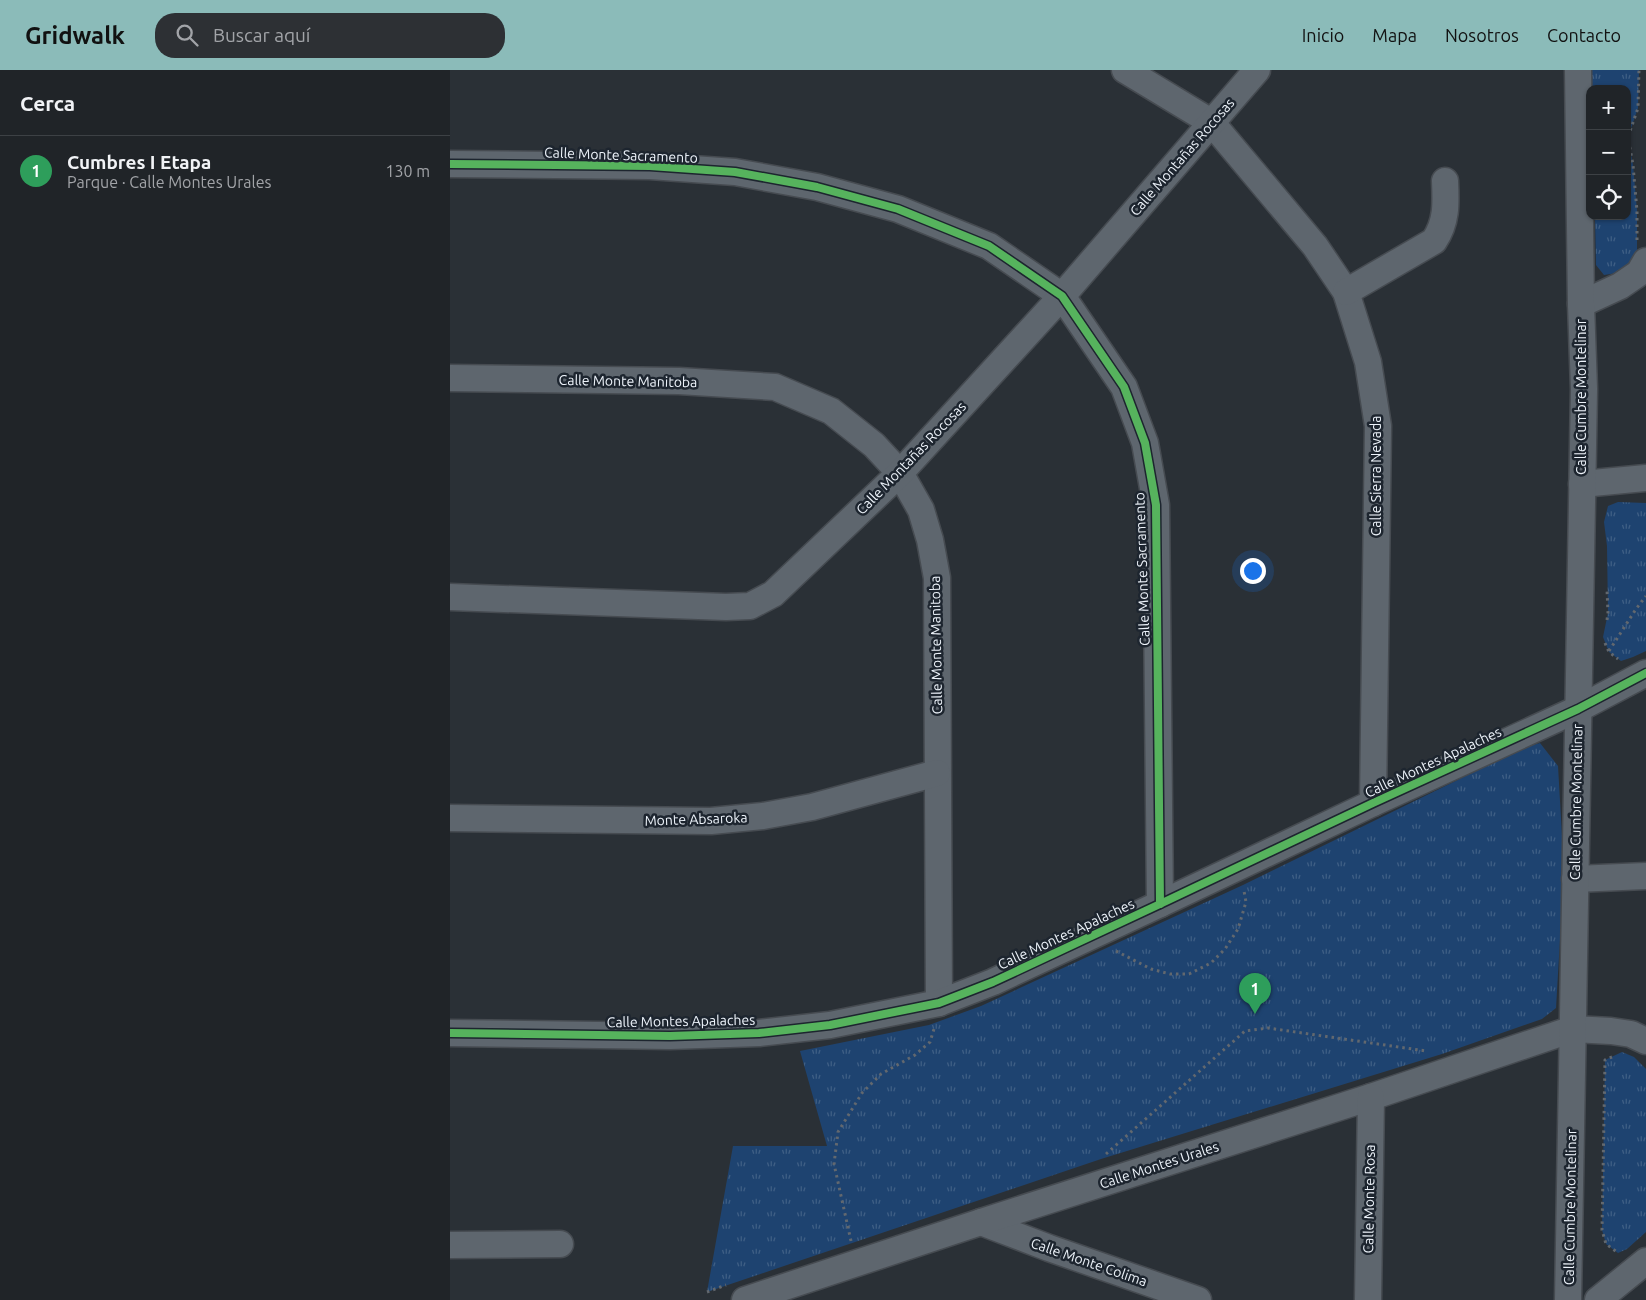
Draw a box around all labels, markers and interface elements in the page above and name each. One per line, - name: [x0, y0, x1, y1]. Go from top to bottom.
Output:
- search box: [155, 13, 505, 58]
- icon: search: [173, 21, 201, 49]
- text: Gridwalk: [25, 22, 125, 49]
- text: Buscar aquí: [213, 24, 310, 46]
- text: Inicio: [1302, 25, 1344, 45]
- text: Mapa: [1372, 25, 1417, 45]
- text: Nosotros: [1445, 25, 1519, 45]
- text: Contacto: [1547, 25, 1621, 45]
- map controls: [1586, 85, 1631, 220]
- button: +: [1586, 85, 1631, 130]
- text: Cerca: [20, 91, 75, 115]
- street label: Calle Montañas Rocosas: [1127, 95, 1237, 219]
- button: −: [1586, 130, 1631, 175]
- street label: Calle Monte Sacramento: [544, 144, 698, 166]
- text: Cumbres I Etapa: [67, 151, 211, 173]
- text: 1: [31, 162, 41, 180]
- text: 130 m: [385, 162, 430, 180]
- text: Parque · Calle Montes Urales: [67, 173, 271, 191]
- button: locate: [1586, 175, 1631, 220]
- street label: Calle Cumbre Montelinar: [1573, 318, 1589, 475]
- street label: Calle Monte Manitoba: [559, 372, 697, 390]
- street label: Calle Montañas Rocosas: [853, 398, 969, 518]
- street label: Calle Sierra Nevada: [1368, 416, 1384, 536]
- street label: Calle Monte Sacramento: [1131, 492, 1153, 646]
- your location: [1240, 558, 1266, 584]
- street label: Calle Monte Manitoba: [927, 576, 945, 714]
- street label: Calle Montes Apalaches: [1362, 723, 1504, 801]
- street label: Calle Cumbre Montelinar: [1567, 723, 1585, 880]
- street label: Monte Absaroka: [644, 809, 748, 829]
- street label: Calle Montes Apalaches: [995, 895, 1137, 973]
- pin: 1: [1239, 973, 1271, 1014]
- street label: Calle Montes Apalaches: [607, 1012, 755, 1030]
- street label: Calle Cumbre Montelinar: [1561, 1128, 1579, 1285]
- street label: Calle Montes Urales: [1097, 1138, 1221, 1192]
- street label: Calle Monte Rosa: [1360, 1144, 1378, 1254]
- street label: Calle Monte Colima: [1029, 1235, 1149, 1289]

